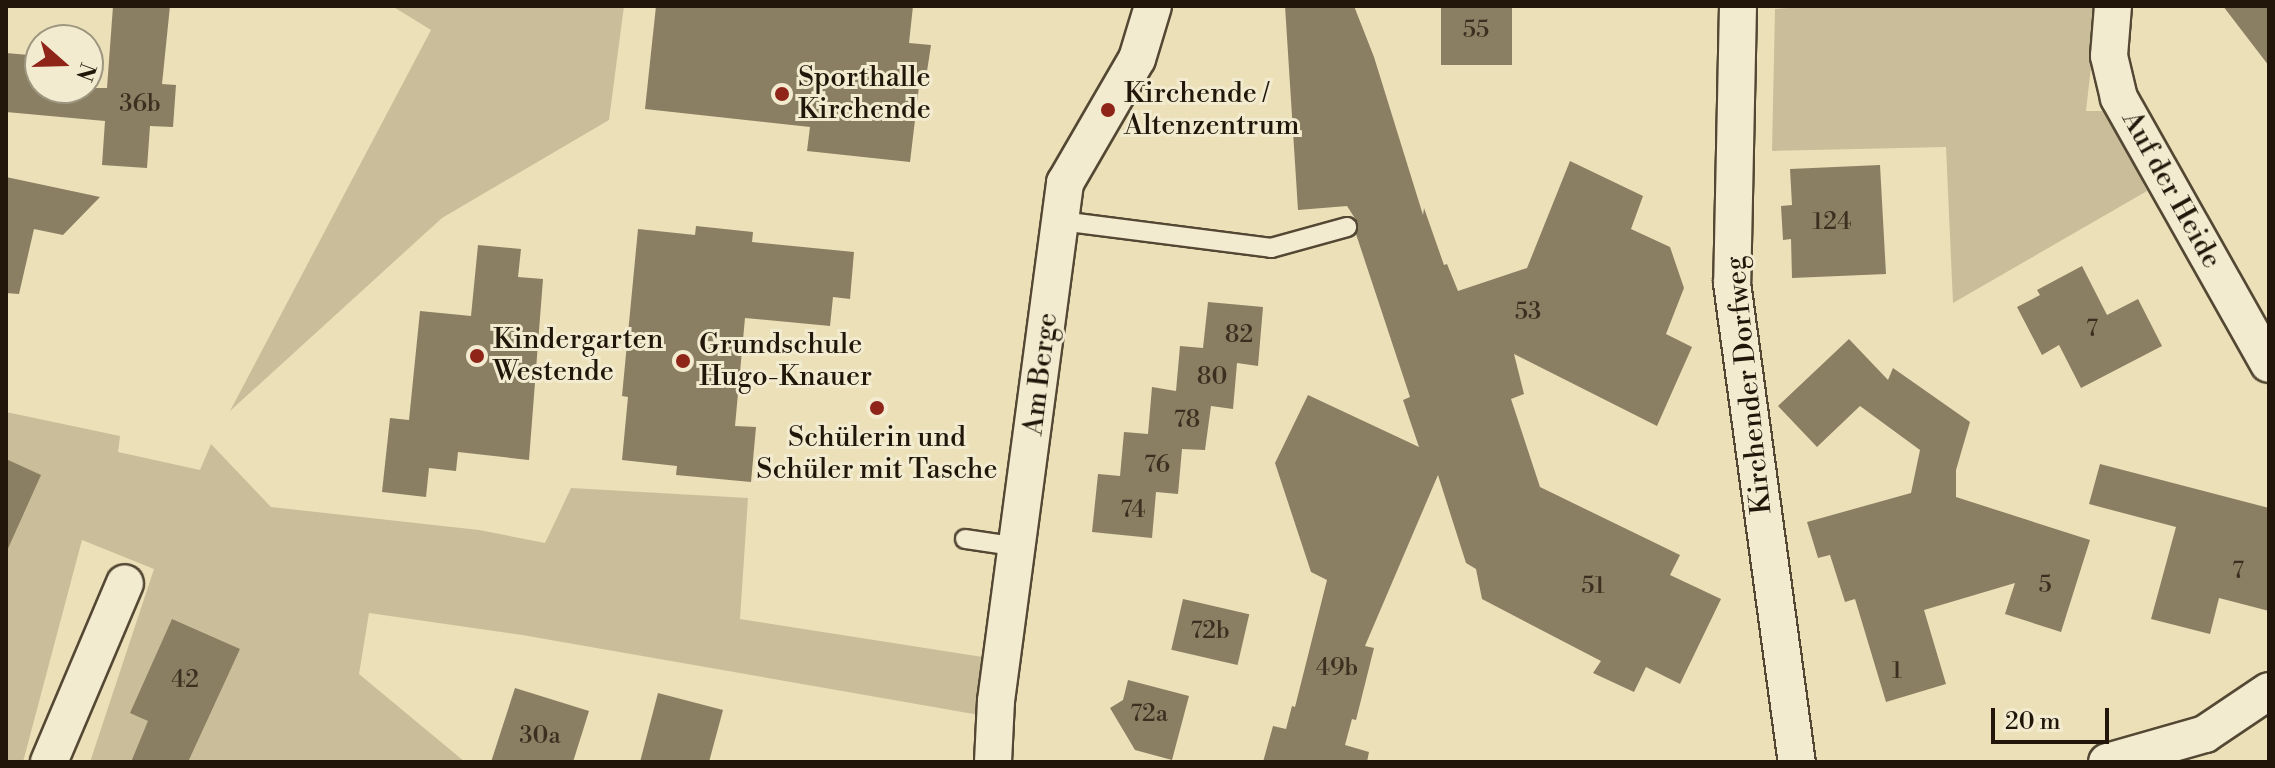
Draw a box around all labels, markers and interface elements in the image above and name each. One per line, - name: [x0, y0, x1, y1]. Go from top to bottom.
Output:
- house number: 55: [1463, 17, 1489, 45]
- north arrow: [24, 24, 104, 104]
- text: N: [69, 59, 101, 84]
- place label: Sporthalle Kirchende: [798, 61, 931, 127]
- place label: Kirchende / Altenzentrum: [1124, 77, 1300, 143]
- marker: Sporthalle Kirchende: [773, 85, 791, 103]
- house number: 36b: [119, 91, 161, 119]
- marker: Kirchende / Altenzentrum: [1099, 101, 1117, 119]
- street label: Auf der Heide: [2114, 105, 2228, 275]
- house number: 124: [1813, 209, 1851, 237]
- street label: Kirchender Dorfweg: [1719, 255, 1779, 515]
- house number: 53: [1515, 299, 1541, 327]
- street label: Am Berge: [1017, 311, 1065, 437]
- house number: 7: [2086, 316, 2098, 344]
- house number: 82: [1225, 322, 1253, 350]
- place label: Kindergarten Westende: [493, 323, 663, 389]
- place label: Grundschule Hugo-Knauer: [699, 328, 872, 394]
- marker: Kindergarten Westende: [468, 347, 486, 365]
- marker: Grundschule Hugo-Knauer: [674, 352, 692, 370]
- house number: 80: [1197, 364, 1227, 392]
- marker: Schülerin und Schüler mit Tasche: [868, 399, 886, 417]
- house number: 78: [1174, 407, 1200, 435]
- place label: Schülerin und Schüler mit Tasche: [756, 421, 998, 487]
- house number: 76: [1144, 452, 1170, 480]
- house number: 74: [1120, 497, 1146, 525]
- house number: 7: [2232, 558, 2244, 586]
- house number: 5: [2038, 572, 2052, 600]
- house number: 51: [1581, 573, 1605, 601]
- house number: 72b: [1190, 618, 1230, 646]
- house number: 49b: [1316, 655, 1358, 683]
- house number: 1: [1892, 658, 1902, 686]
- house number: 42: [171, 667, 199, 695]
- scale bar: [1995, 692, 2113, 742]
- house number: 72a: [1130, 701, 1168, 729]
- text: 20 m: [2005, 707, 2061, 737]
- house number: 30a: [519, 723, 561, 751]

